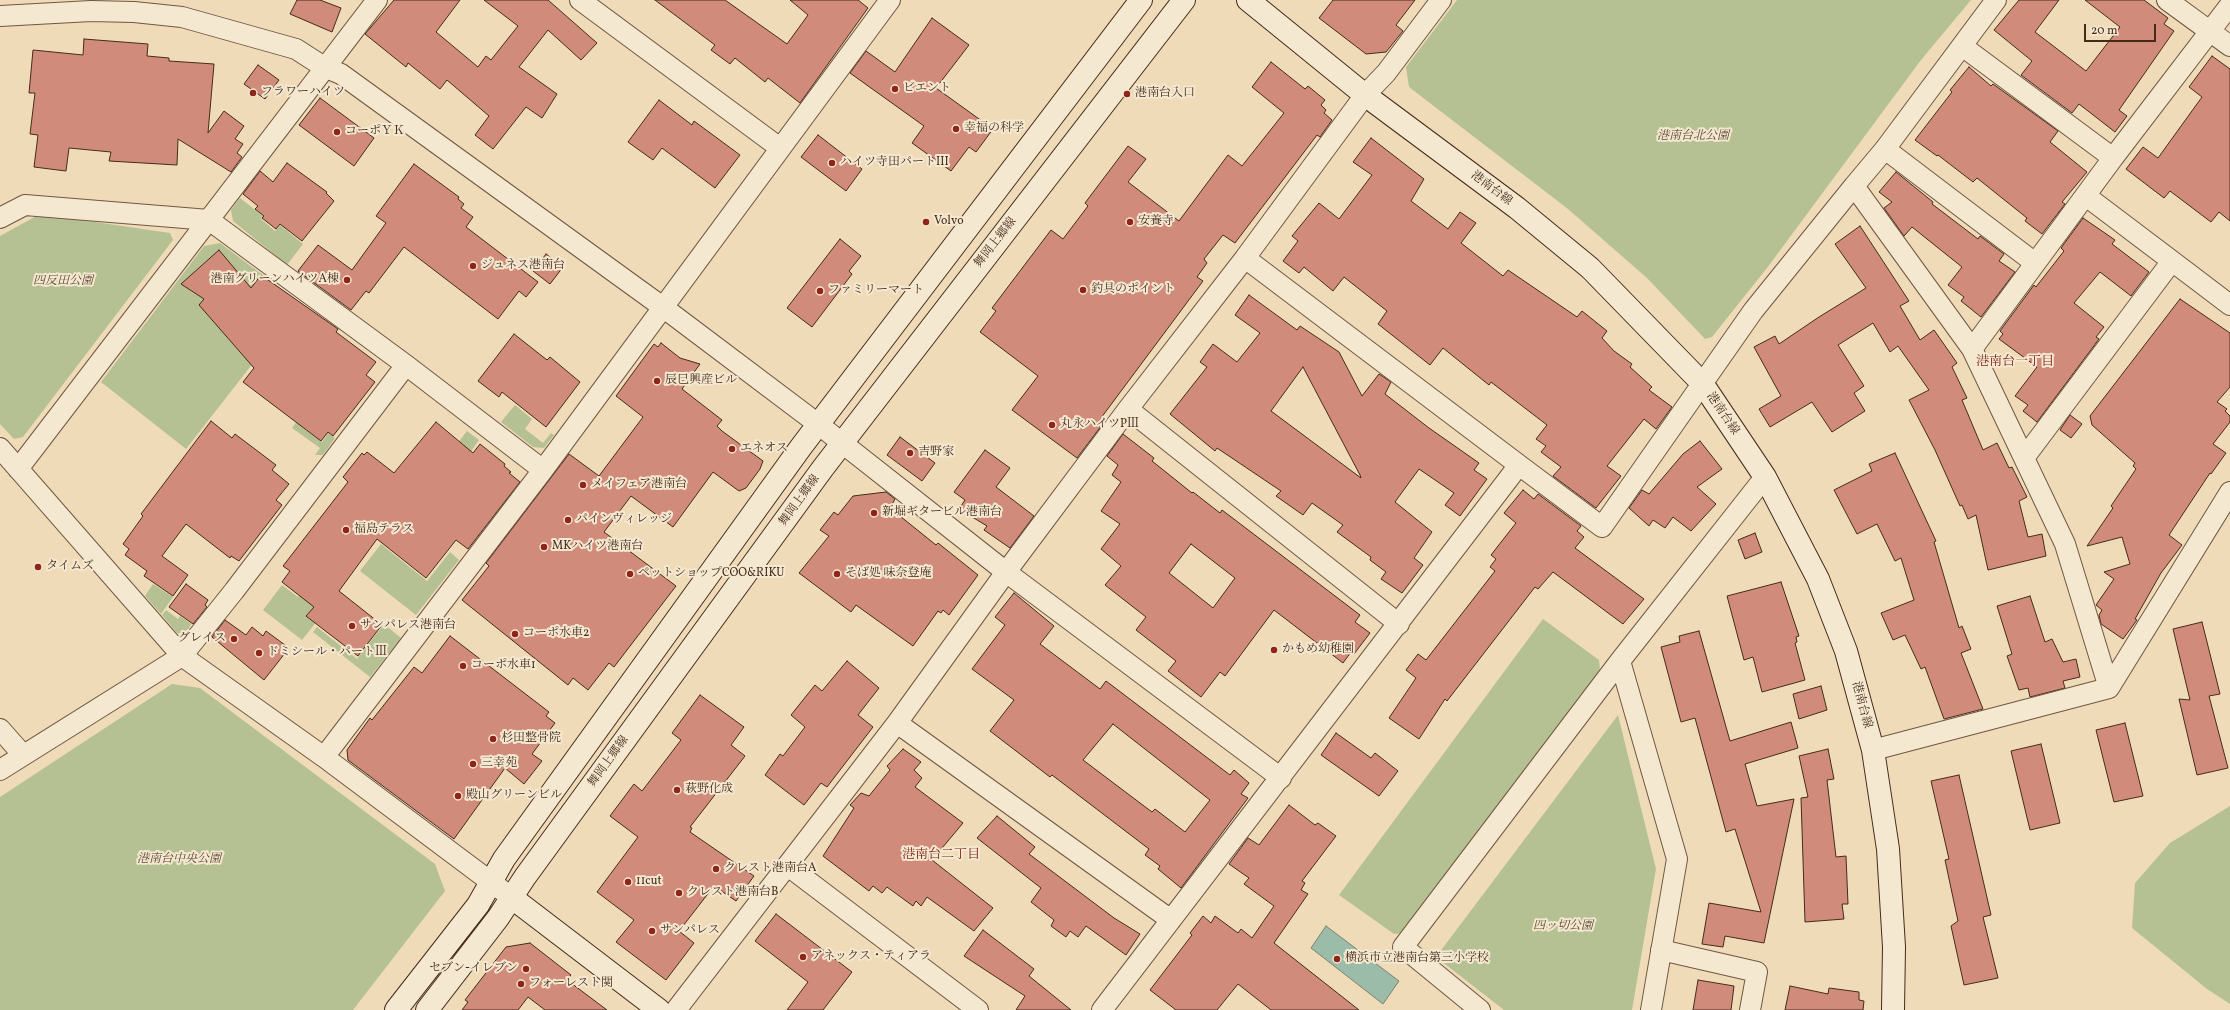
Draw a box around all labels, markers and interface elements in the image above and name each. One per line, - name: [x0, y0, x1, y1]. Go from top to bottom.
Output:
- scale bar: [2086, 16, 2158, 42]
- text: 20 m: [2091, 23, 2118, 39]
- place label: ビエント: [903, 82, 951, 96]
- marker: ビエント: [890, 84, 900, 94]
- place label: フラワーハイツ: [261, 86, 345, 100]
- place label: 港南台入口: [1135, 87, 1195, 101]
- marker: フラワーハイツ: [248, 88, 258, 98]
- marker: 港南台入口: [1122, 89, 1132, 99]
- place label: 幸福の科学: [964, 122, 1024, 136]
- marker: 幸福の科学: [951, 124, 961, 134]
- place label: コーポＹＫ: [345, 125, 405, 139]
- marker: コーポＹＫ: [332, 127, 342, 137]
- park label: 港南台北公園: [1657, 130, 1729, 144]
- place label: ハイツ寺田パートIII: [840, 156, 949, 170]
- marker: ハイツ寺田パートIII: [827, 158, 837, 168]
- street label: 港南台線: [1467, 169, 1515, 209]
- place label: Volvo: [934, 215, 964, 229]
- street label: 舞岡上郷線: [972, 215, 1020, 271]
- place label: 安養寺: [1138, 215, 1174, 229]
- marker: Volvo: [921, 217, 931, 227]
- marker: 安養寺: [1125, 217, 1135, 227]
- place label: ジュネス港南台: [481, 259, 565, 273]
- marker: ジュネス港南台: [468, 261, 478, 271]
- place label: 港南グリーンハイツA棟: [211, 273, 339, 287]
- park label: 四反田公園: [33, 275, 93, 289]
- marker: 港南グリーンハイツA棟: [342, 275, 352, 285]
- place label: 釣具のポイント: [1091, 283, 1175, 297]
- place label: ファミリーマート: [828, 284, 924, 298]
- marker: 釣具のポイント: [1078, 285, 1088, 295]
- marker: ファミリーマート: [815, 286, 825, 296]
- district label: 港南台一丁目: [1976, 355, 2054, 371]
- place label: 辰巳興産ビル: [665, 374, 737, 388]
- marker: 辰巳興産ビル: [652, 376, 662, 386]
- street label: 港南台線: [1703, 390, 1741, 438]
- place label: 丸永ハイツPⅢ: [1060, 418, 1139, 432]
- marker: 丸永ハイツPⅢ: [1047, 420, 1057, 430]
- place label: エネオス: [740, 442, 788, 456]
- marker: エネオス: [727, 444, 737, 454]
- place label: 吉野家: [918, 446, 954, 460]
- marker: 吉野家: [905, 448, 915, 458]
- street label: 舞岡上郷線: [777, 472, 823, 530]
- place label: メイフェア港南台: [591, 478, 687, 492]
- marker: メイフェア港南台: [578, 480, 588, 490]
- place label: 新堀ギタービル港南台: [882, 506, 1002, 520]
- marker: 新堀ギタービル港南台: [869, 508, 879, 518]
- place label: パインヴィレッジ: [576, 513, 672, 527]
- marker: パインヴィレッジ: [563, 515, 573, 525]
- place label: 福島テラス: [354, 523, 414, 537]
- marker: 福島テラス: [341, 525, 351, 535]
- place label: MKハイツ港南台: [552, 540, 643, 554]
- marker: MKハイツ港南台: [539, 542, 549, 552]
- place label: タイムズ: [46, 560, 94, 574]
- marker: タイムズ: [33, 562, 43, 572]
- place label: ペットショップCOO&RIKU: [638, 567, 784, 581]
- place label: そば処 味奈登庵: [845, 567, 931, 581]
- marker: ペットショップCOO&RIKU: [625, 569, 635, 579]
- marker: そば処 味奈登庵: [832, 569, 842, 579]
- place label: サンパレス港南台: [360, 619, 456, 633]
- marker: サンパレス港南台: [347, 621, 357, 631]
- place label: コーポ水車2: [523, 627, 589, 641]
- marker: コーポ水車2: [510, 629, 520, 639]
- place label: グレイス: [178, 632, 226, 646]
- marker: グレイス: [229, 634, 239, 644]
- place label: かもめ幼稚園: [1282, 643, 1354, 657]
- marker: かもめ幼稚園: [1269, 645, 1279, 655]
- place label: ドミシール・パートⅢ: [267, 646, 387, 660]
- marker: ドミシール・パートⅢ: [254, 648, 264, 658]
- place label: コーポ水車1: [471, 659, 536, 673]
- marker: コーポ水車1: [458, 661, 468, 671]
- street label: 港南台線: [1848, 680, 1874, 730]
- place label: 杉田整骨院: [501, 732, 561, 746]
- street label: 舞岡上郷線: [586, 733, 632, 791]
- marker: 杉田整骨院: [488, 734, 498, 744]
- place label: 三幸苑: [481, 757, 517, 771]
- marker: 三幸苑: [468, 759, 478, 769]
- place label: 萩野化成: [685, 783, 733, 797]
- marker: 萩野化成: [672, 785, 682, 795]
- place label: 殿山グリーンビル: [466, 789, 562, 803]
- marker: 殿山グリーンビル: [453, 791, 463, 801]
- district label: 港南台二丁目: [902, 848, 980, 864]
- park label: 港南台中央公園: [137, 853, 221, 867]
- place label: クレスト港南台A: [724, 862, 816, 876]
- marker: クレスト港南台A: [711, 864, 721, 874]
- place label: 11cut: [636, 875, 662, 889]
- marker: 11cut: [623, 877, 633, 887]
- place label: クレスト港南台B: [687, 886, 778, 900]
- marker: クレスト港南台B: [674, 888, 684, 898]
- park label: 四ッ切公園: [1533, 920, 1593, 934]
- place label: サンパレス: [660, 924, 720, 938]
- marker: サンパレス: [647, 926, 657, 936]
- place label: アネックス・ティアラ: [811, 950, 931, 964]
- marker: アネックス・ティアラ: [798, 952, 808, 962]
- place label: 横浜市立港南台第三小学校: [1345, 952, 1489, 966]
- marker: 横浜市立港南台第三小学校: [1332, 954, 1342, 964]
- place label: セブン-イレブン: [429, 962, 518, 976]
- marker: セブン-イレブン: [521, 964, 531, 974]
- place label: フォーレスト関: [529, 977, 613, 991]
- marker: フォーレスト関: [516, 979, 526, 989]

